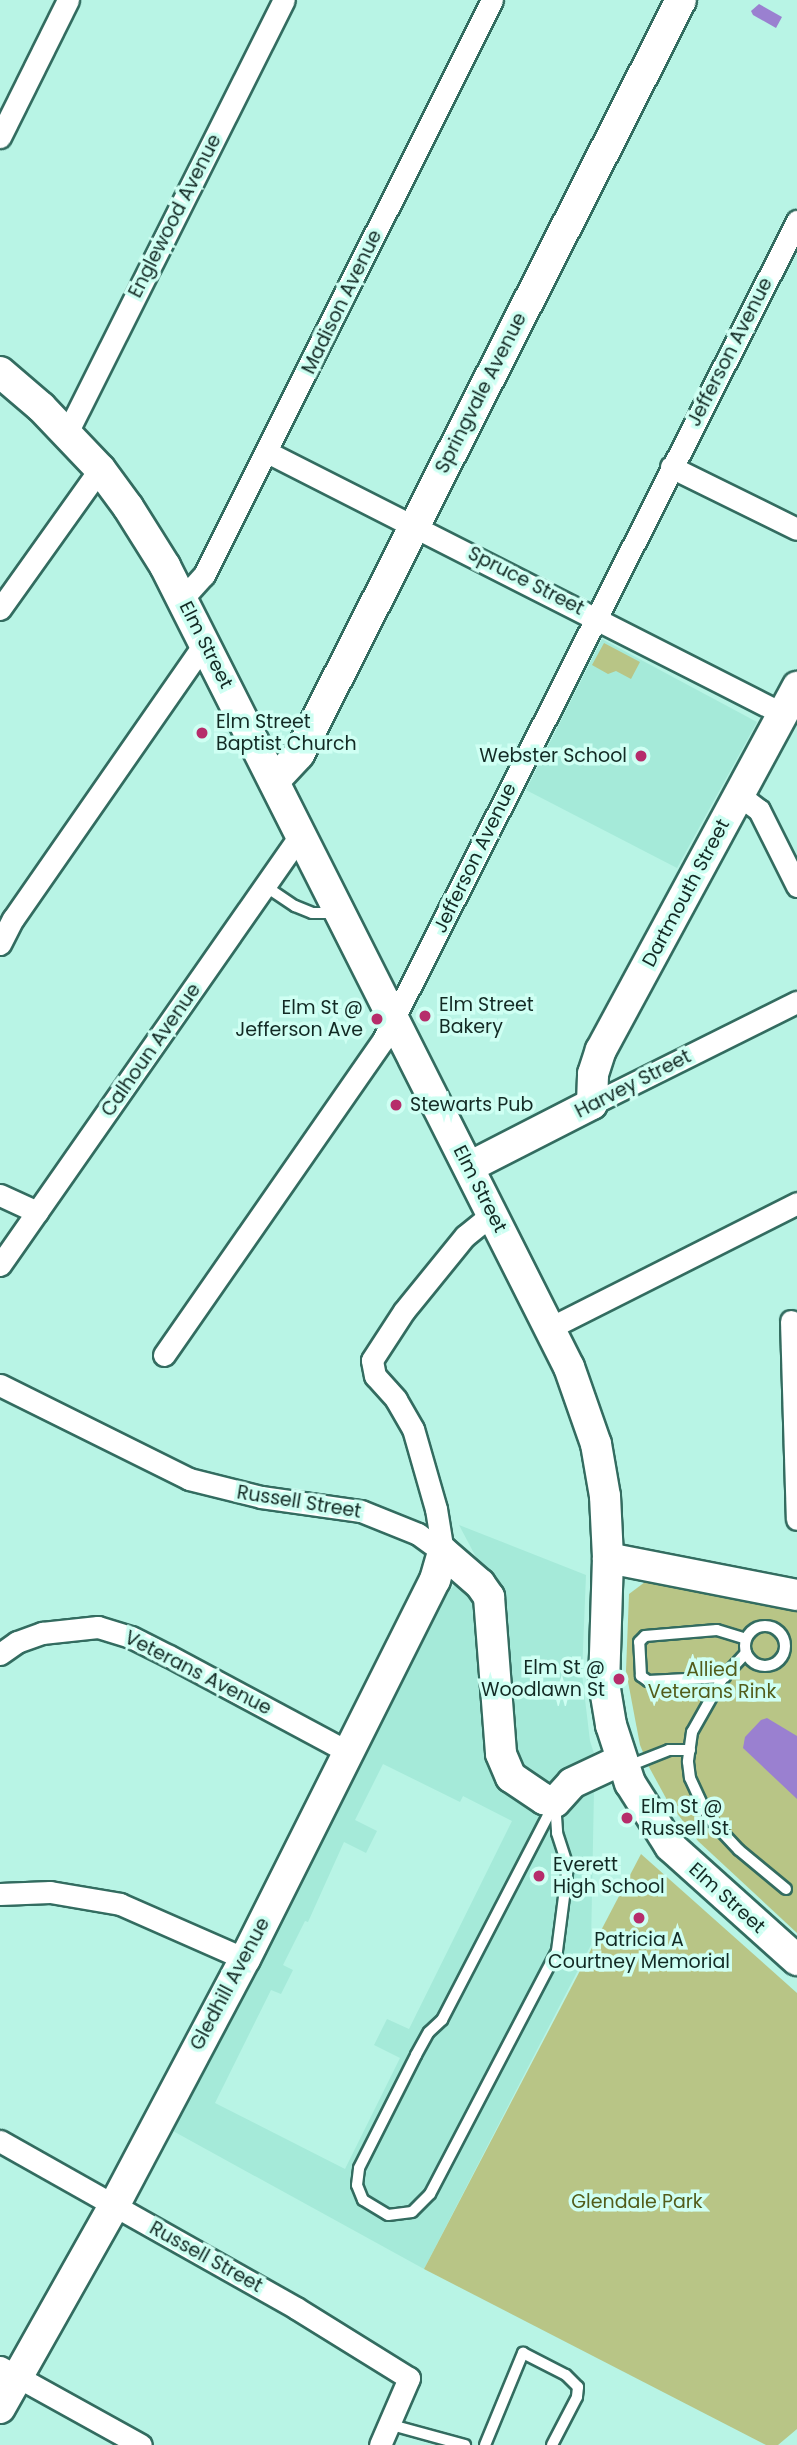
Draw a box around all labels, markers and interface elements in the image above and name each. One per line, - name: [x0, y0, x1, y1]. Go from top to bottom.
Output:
- street label: Englewood Avenue: [124, 130, 226, 302]
- street label: Madison Avenue: [297, 226, 387, 378]
- street label: Jefferson Avenue: [683, 274, 777, 430]
- street label: Springvale Avenue: [431, 309, 531, 477]
- street label: Spruce Street: [464, 542, 588, 620]
- street label: Elm Street: [174, 598, 238, 692]
- place label: Elm Street Baptist Church: [216, 711, 357, 755]
- marker: Elm Street Baptist Church: [194, 725, 210, 741]
- place label: Webster School: [479, 745, 627, 767]
- marker: Webster School: [633, 748, 649, 764]
- street label: Jefferson Avenue: [429, 779, 521, 937]
- street label: Dartmouth Street: [637, 815, 735, 971]
- street label: Calhoun Avenue: [97, 979, 205, 1121]
- place label: Elm Street Bakery: [439, 994, 534, 1038]
- place label: Elm St @ Jefferson Ave: [235, 997, 363, 1041]
- marker: Elm Street Bakery: [417, 1008, 433, 1024]
- marker: Elm St @ Jefferson Ave: [369, 1011, 385, 1027]
- street label: Harvey Street: [571, 1045, 695, 1123]
- place label: Stewarts Pub: [410, 1094, 533, 1116]
- marker: Stewarts Pub: [388, 1097, 404, 1113]
- street label: Elm Street: [448, 1142, 512, 1236]
- street label: Russell Street: [235, 1481, 363, 1523]
- street label: Veterans Avenue: [121, 1626, 275, 1720]
- place label: Elm St @ Woodlawn St: [481, 1657, 605, 1701]
- park label: Allied Veterans Rink: [648, 1659, 776, 1703]
- marker: Elm St @ Woodlawn St: [611, 1671, 627, 1687]
- place label: Elm St @ Russell St: [641, 1796, 729, 1840]
- marker: Elm St @ Russell St: [619, 1810, 635, 1826]
- place label: Everett High School: [553, 1854, 665, 1898]
- street label: Elm Street: [684, 1858, 770, 1938]
- marker: Everett High School: [531, 1868, 547, 1884]
- marker: Patricia A Courtney Memorial: [631, 1910, 647, 1926]
- street label: Gledhill Avenue: [186, 1914, 274, 2054]
- place label: Patricia A Courtney Memorial: [548, 1929, 730, 1973]
- park label: Glendale Park: [571, 2191, 703, 2213]
- street label: Russell Street: [146, 2217, 266, 2297]

